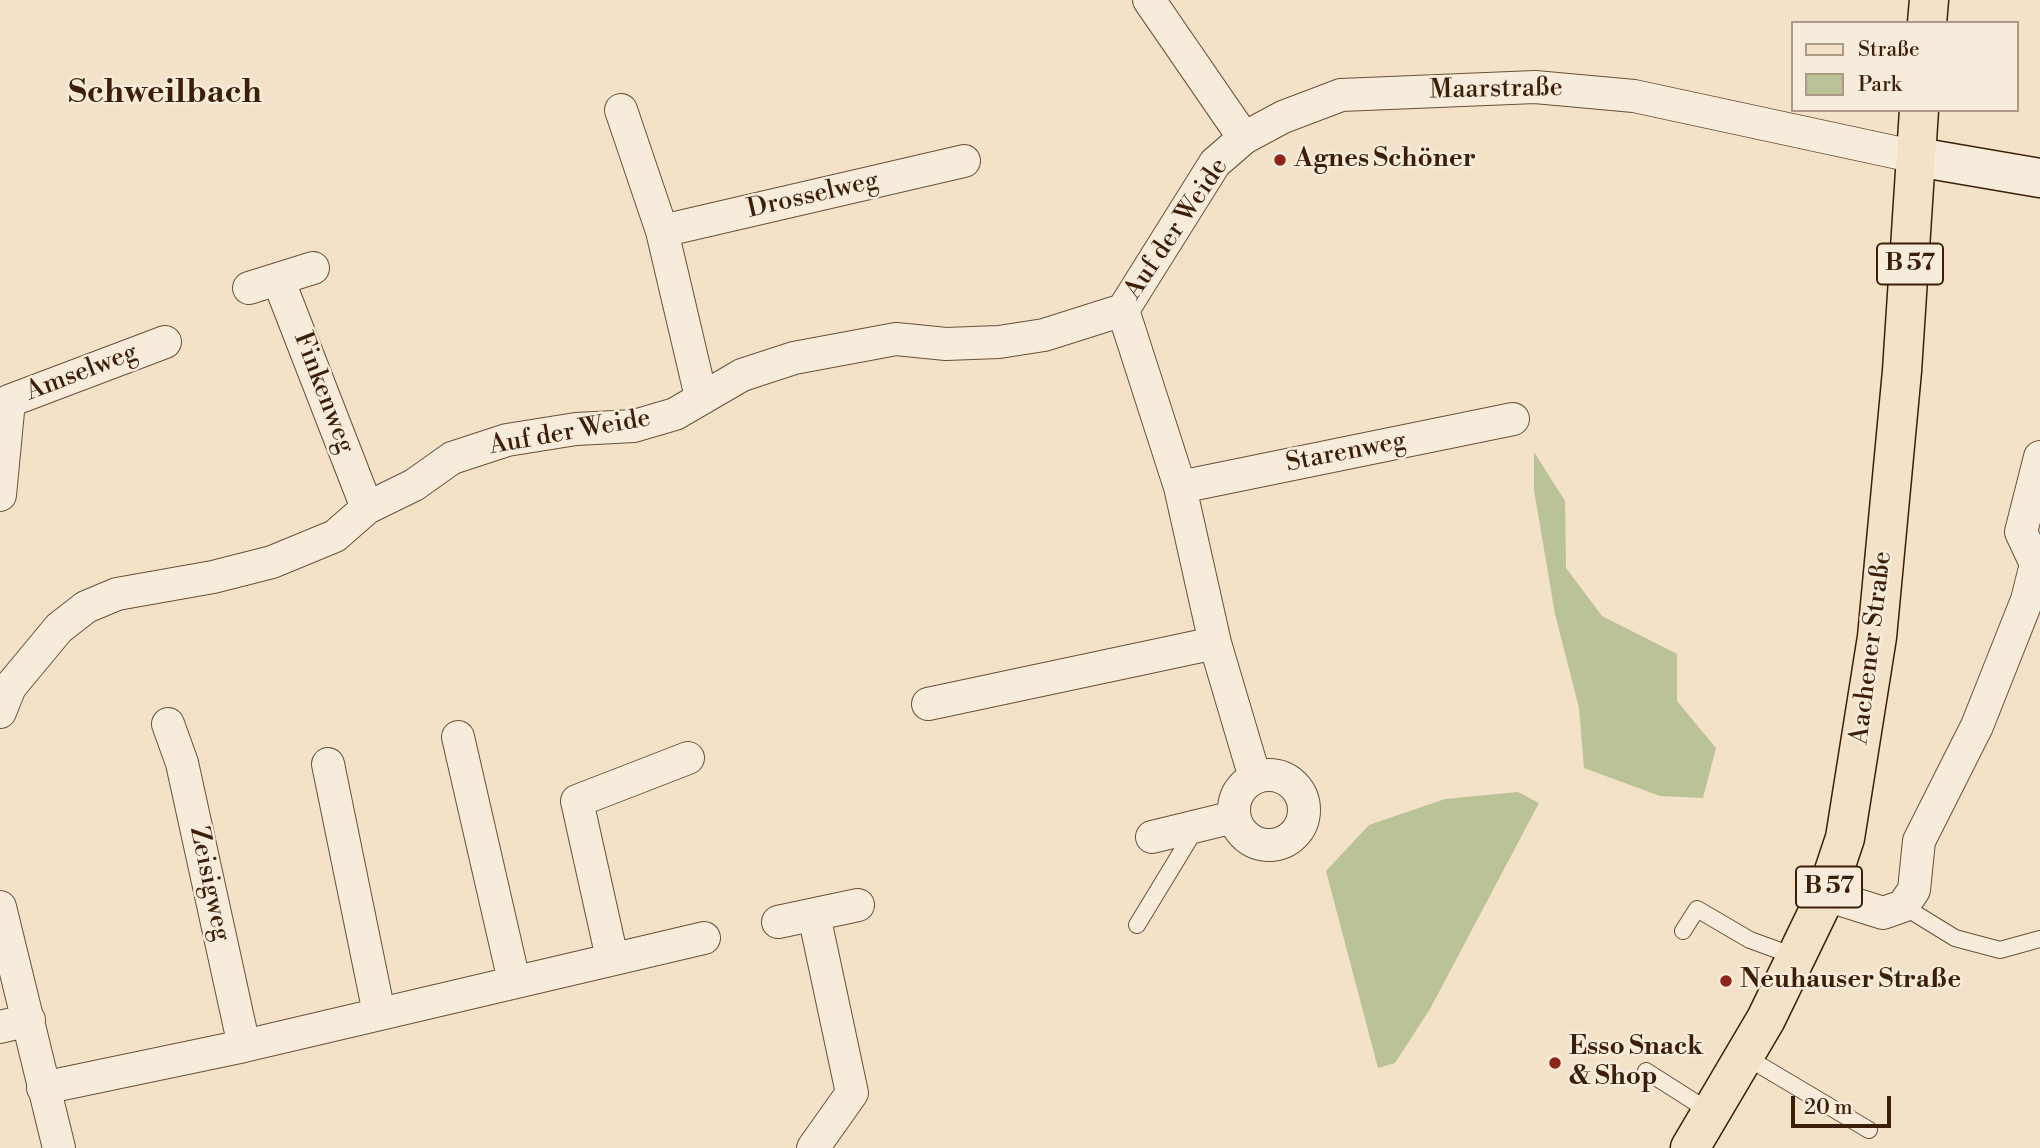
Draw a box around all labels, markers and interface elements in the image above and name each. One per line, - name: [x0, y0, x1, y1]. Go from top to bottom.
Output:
- legend: [1792, 21, 2019, 112]
- text: Straße: [1858, 37, 1920, 63]
- text: Park: [1858, 72, 1902, 98]
- street label: Maarstraße: [1429, 73, 1563, 107]
- district label: Schweilbach: [68, 74, 262, 114]
- place label: Agnes Schöner: [1294, 144, 1476, 176]
- marker: Agnes Schöner: [1272, 152, 1288, 168]
- street label: Auf der Weide: [1118, 153, 1236, 305]
- street label: Drosselweg: [744, 166, 882, 226]
- road number: B 57: [1877, 244, 1943, 284]
- street label: Finkenweg: [286, 328, 360, 458]
- street label: Amselweg: [22, 337, 142, 409]
- street label: Auf der Weide: [487, 403, 653, 463]
- street label: Starenweg: [1283, 426, 1409, 480]
- street label: Aachener Straße: [1845, 550, 1899, 746]
- street label: Zeisigweg: [182, 824, 236, 944]
- road number: B 57: [1796, 866, 1862, 908]
- place label: Neuhauser Straße: [1740, 965, 1961, 997]
- marker: Neuhauser Straße: [1718, 973, 1734, 989]
- place label: Esso Snack & Shop: [1569, 1032, 1703, 1094]
- marker: Esso Snack & Shop: [1547, 1055, 1563, 1071]
- scale bar: [1795, 1082, 1895, 1126]
- text: 20 m: [1804, 1095, 1853, 1121]

